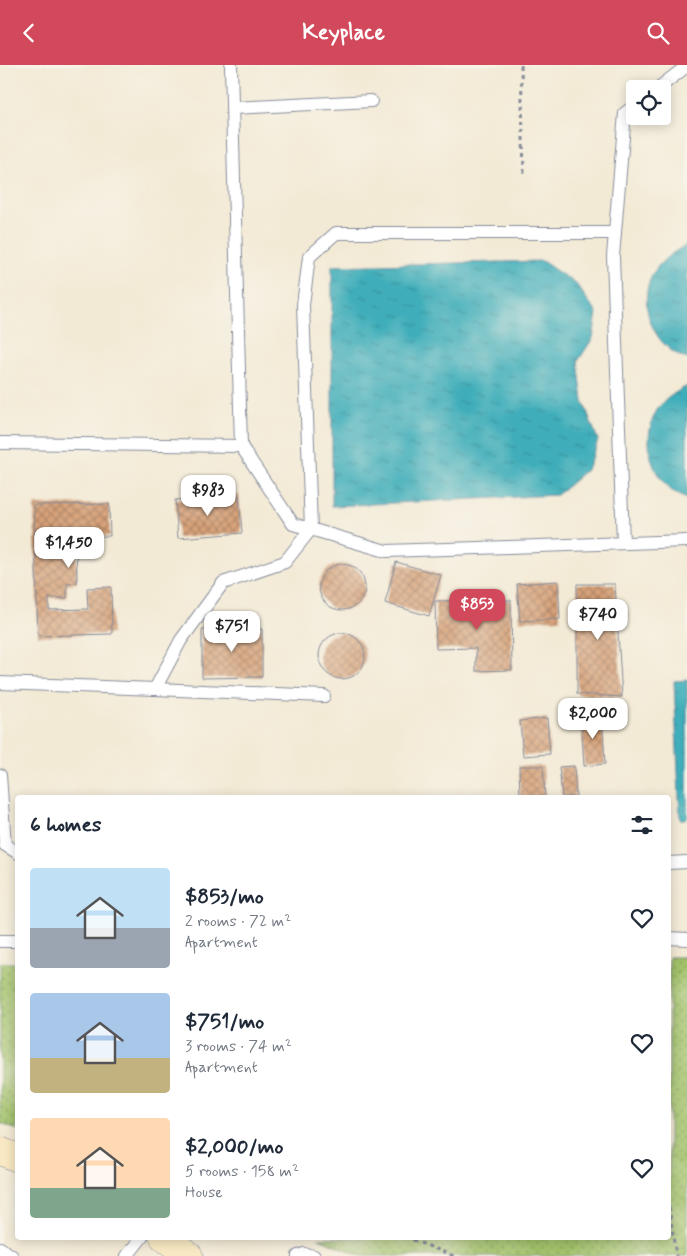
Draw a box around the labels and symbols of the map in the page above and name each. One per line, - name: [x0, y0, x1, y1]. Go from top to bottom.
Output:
- pin: $983: [178, 475, 238, 517]
- pin: $1,450: [28, 527, 110, 569]
- pin: $853: [447, 589, 507, 631]
- pin: $740: [568, 599, 628, 641]
- pin: $751: [202, 611, 262, 653]
- pin: $2,000: [552, 697, 634, 740]

